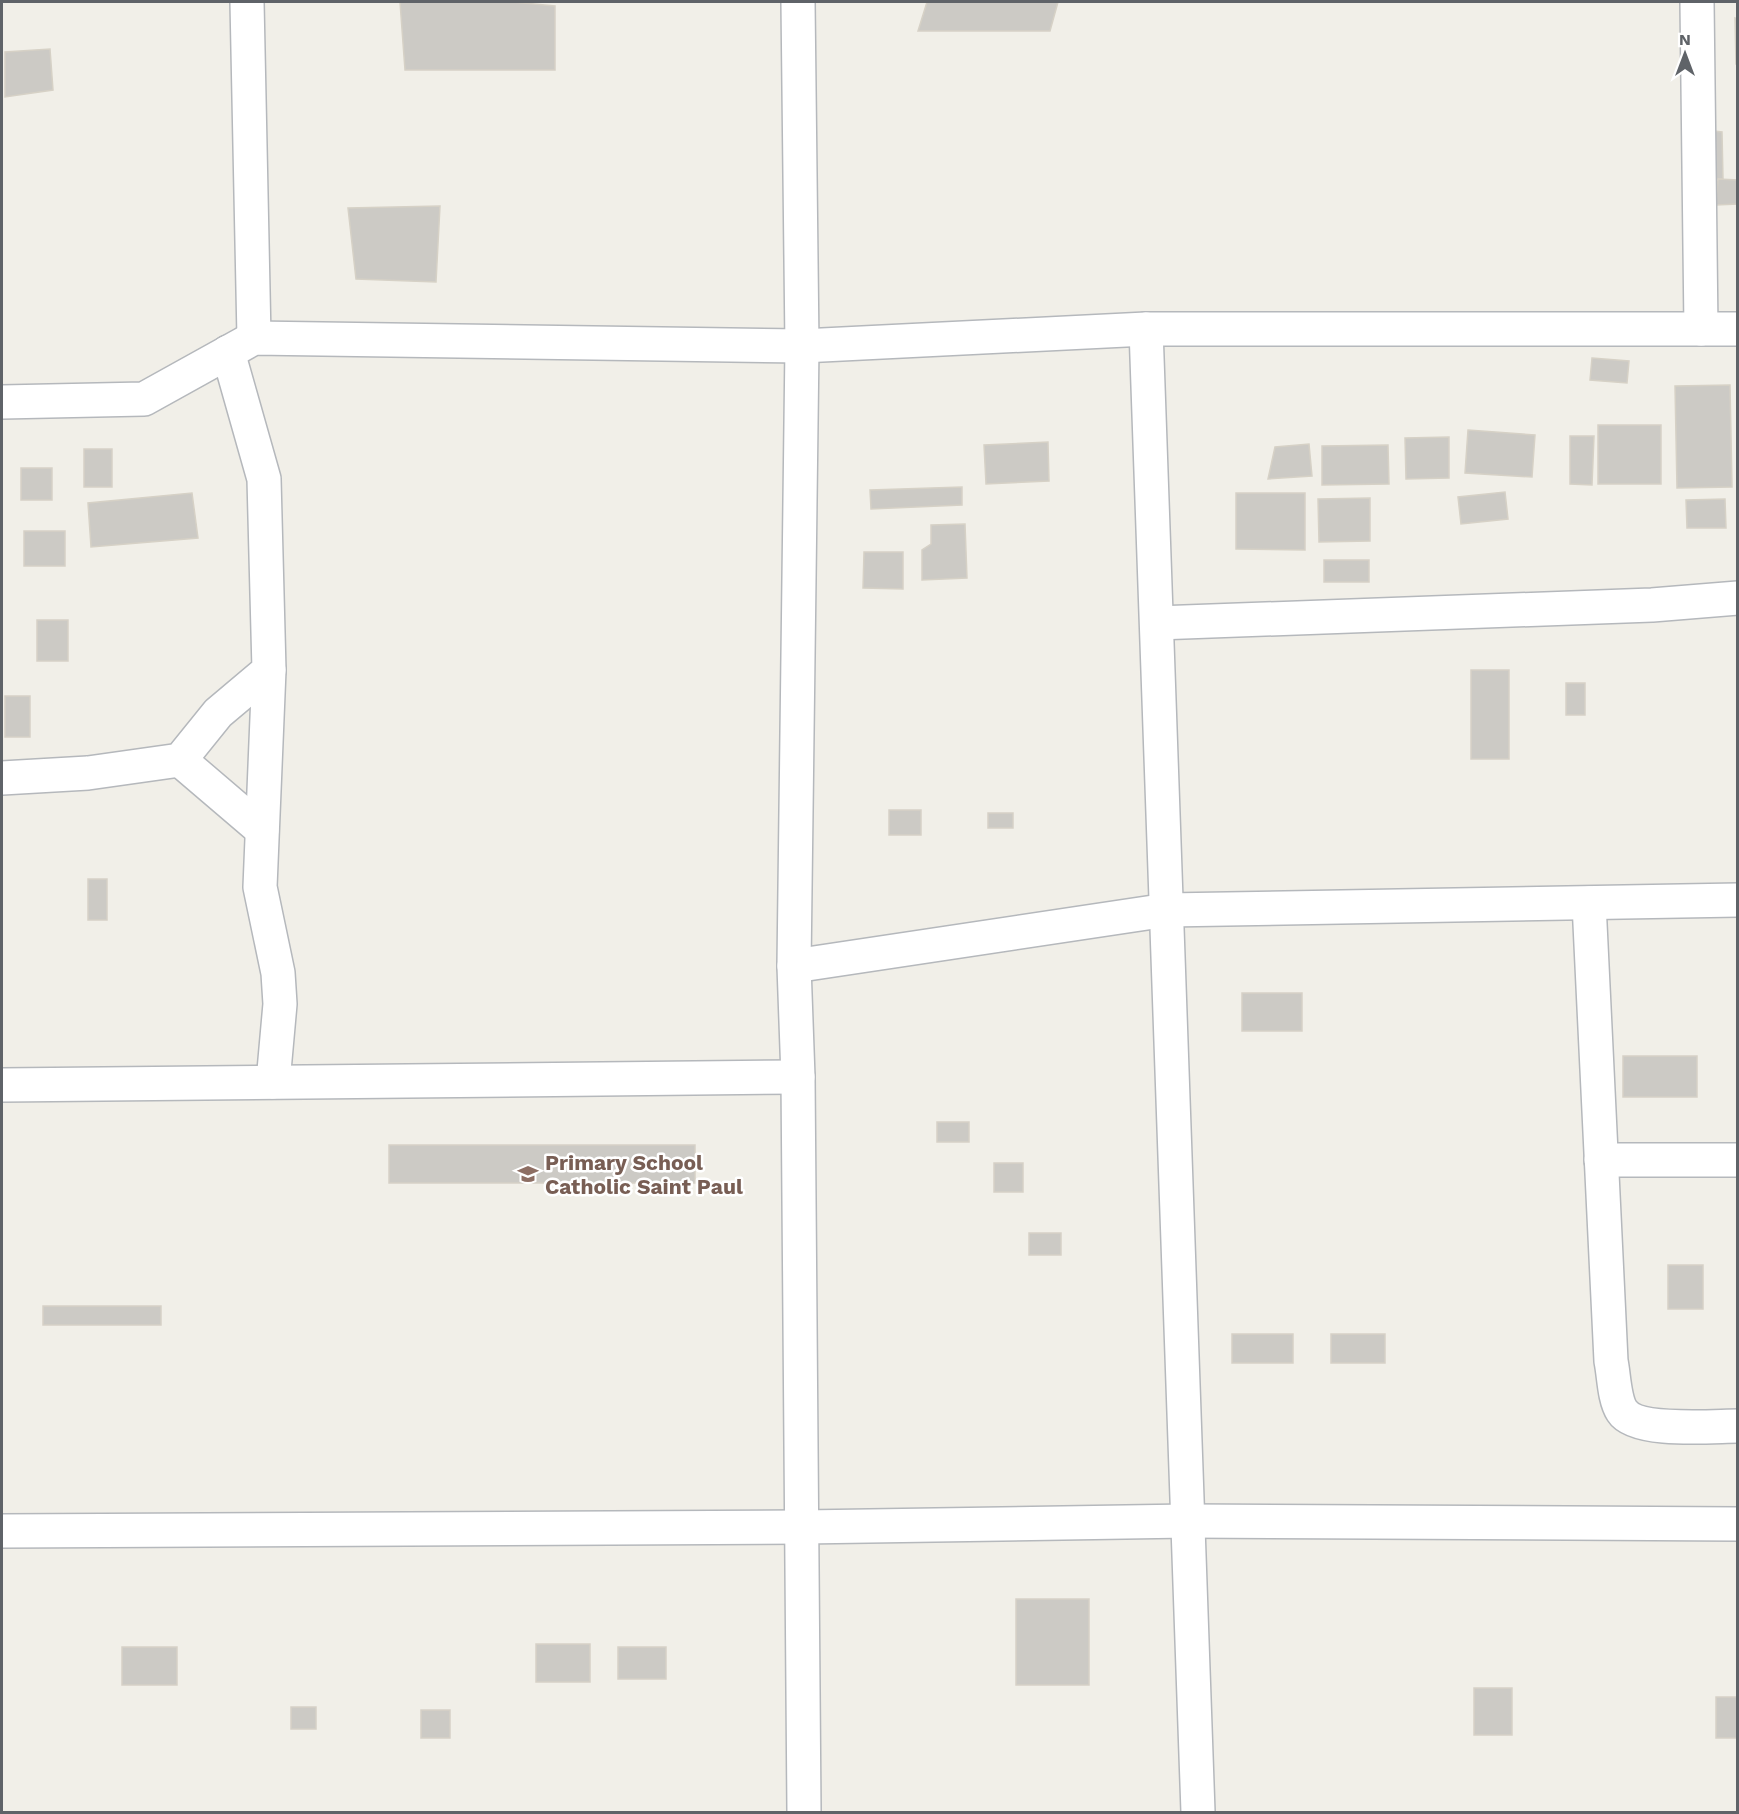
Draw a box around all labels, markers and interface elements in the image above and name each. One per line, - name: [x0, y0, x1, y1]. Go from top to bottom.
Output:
- north arrow: [1655, 24, 1715, 84]
- text: N: [1679, 30, 1691, 49]
- place label: Primary School Catholic Saint Paul: [545, 1150, 743, 1199]
- school or university icon: Primary School Catholic Saint Paul: [516, 1162, 540, 1186]

